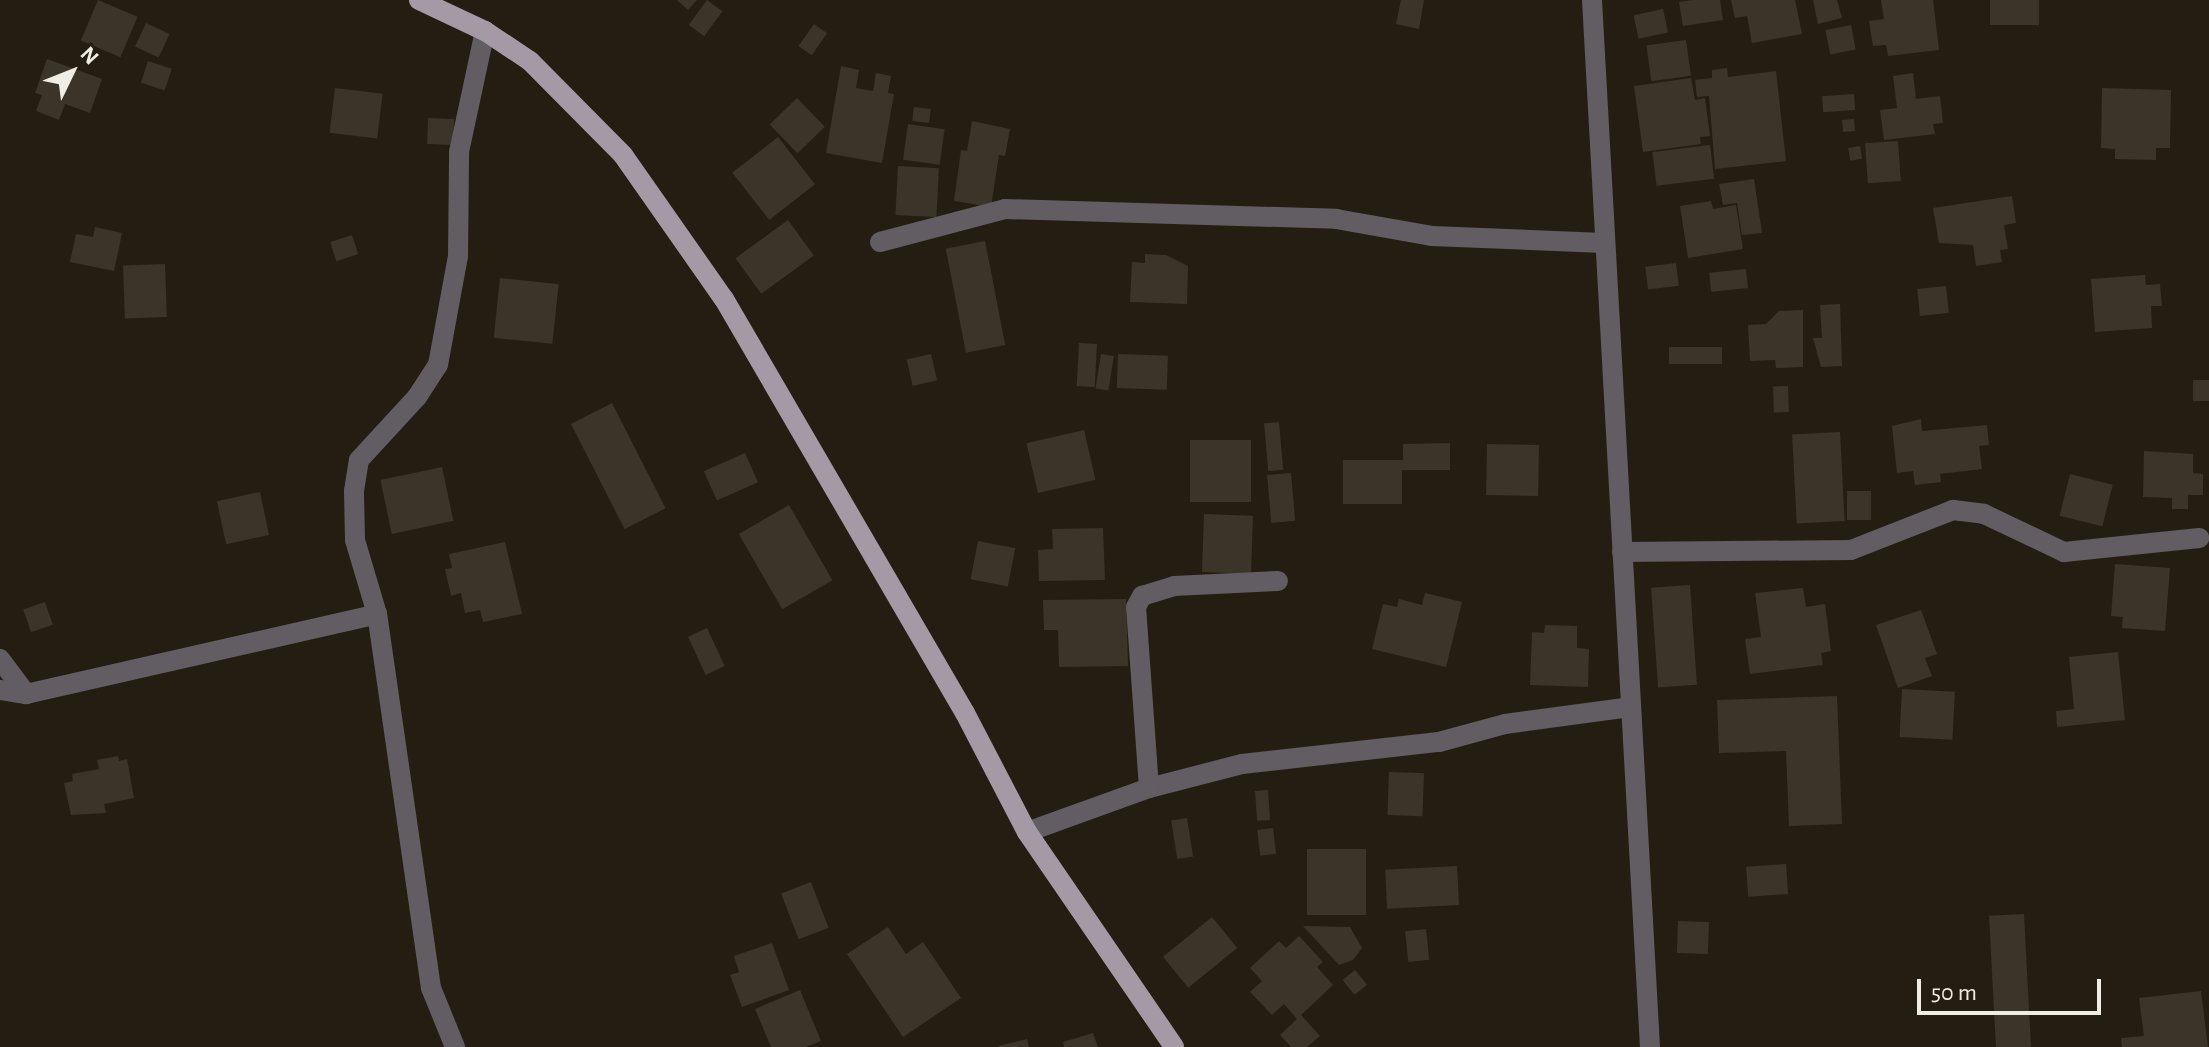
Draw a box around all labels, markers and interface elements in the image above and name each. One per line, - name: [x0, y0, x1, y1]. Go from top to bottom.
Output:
- north arrow: [32, 32, 112, 112]
- text: N: [76, 43, 103, 69]
- scale bar: [1921, 963, 2105, 1013]
- text: 50 m: [1931, 981, 1977, 1005]

